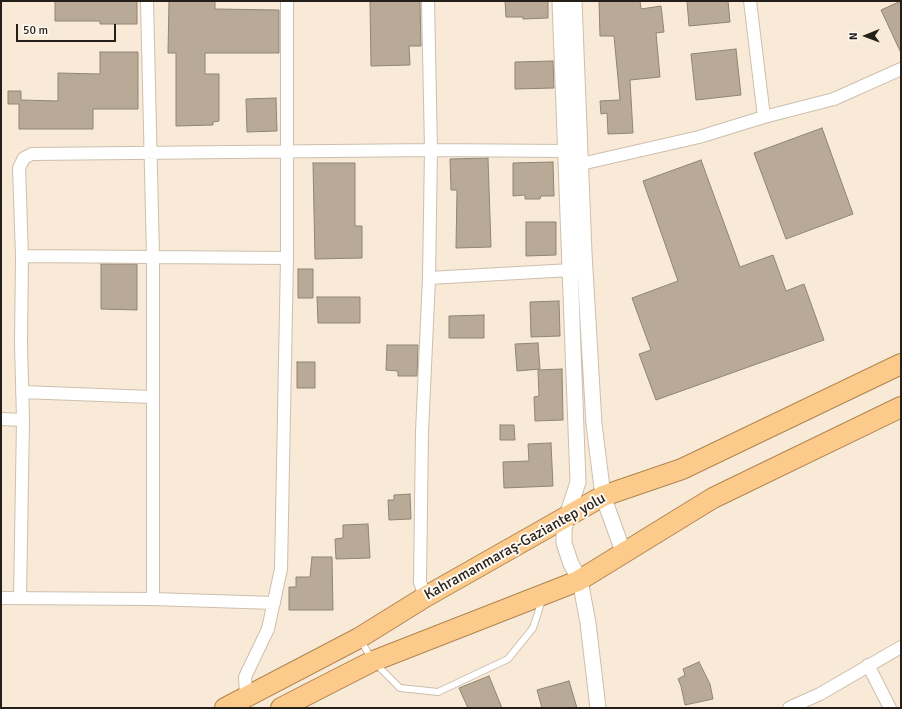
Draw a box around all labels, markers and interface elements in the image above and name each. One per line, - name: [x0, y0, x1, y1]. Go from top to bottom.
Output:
- scale bar: [18, 16, 118, 42]
- north arrow: [846, 16, 886, 56]
- text: 50 m: [23, 23, 48, 38]
- text: N: [847, 32, 860, 40]
- street label: Kahramanmaraş-Gaziantep yolu: [421, 490, 609, 604]

